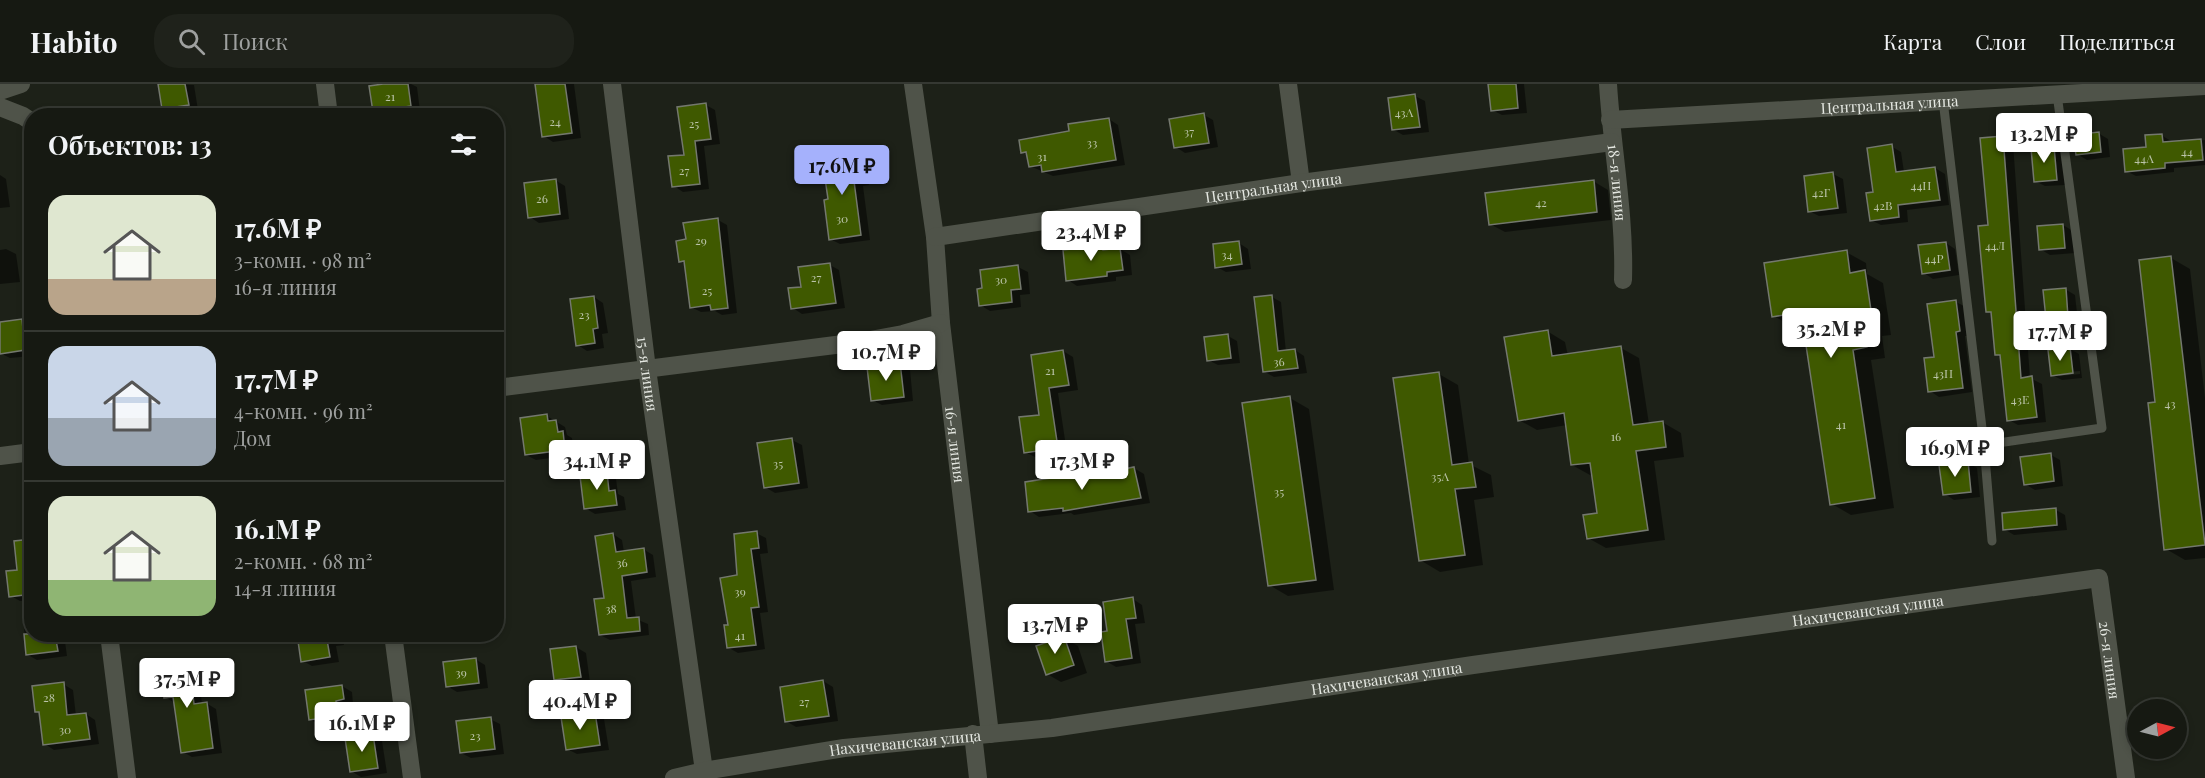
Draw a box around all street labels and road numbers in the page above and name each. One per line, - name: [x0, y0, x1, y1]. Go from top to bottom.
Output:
- street label: Центральная улица: [1820, 90, 1959, 118]
- street label: 18-я линия: [1604, 143, 1631, 222]
- street label: Центральная улица: [1204, 168, 1343, 207]
- street label: 15-я линия: [633, 335, 663, 413]
- street label: 16-я линия: [941, 405, 970, 484]
- street label: Нахичеванская улица: [1791, 590, 1945, 631]
- street label: 26-я линия: [2095, 620, 2125, 700]
- street label: Нахичеванская улица: [1310, 657, 1464, 699]
- street label: Нахичеванская улица: [828, 725, 982, 760]

